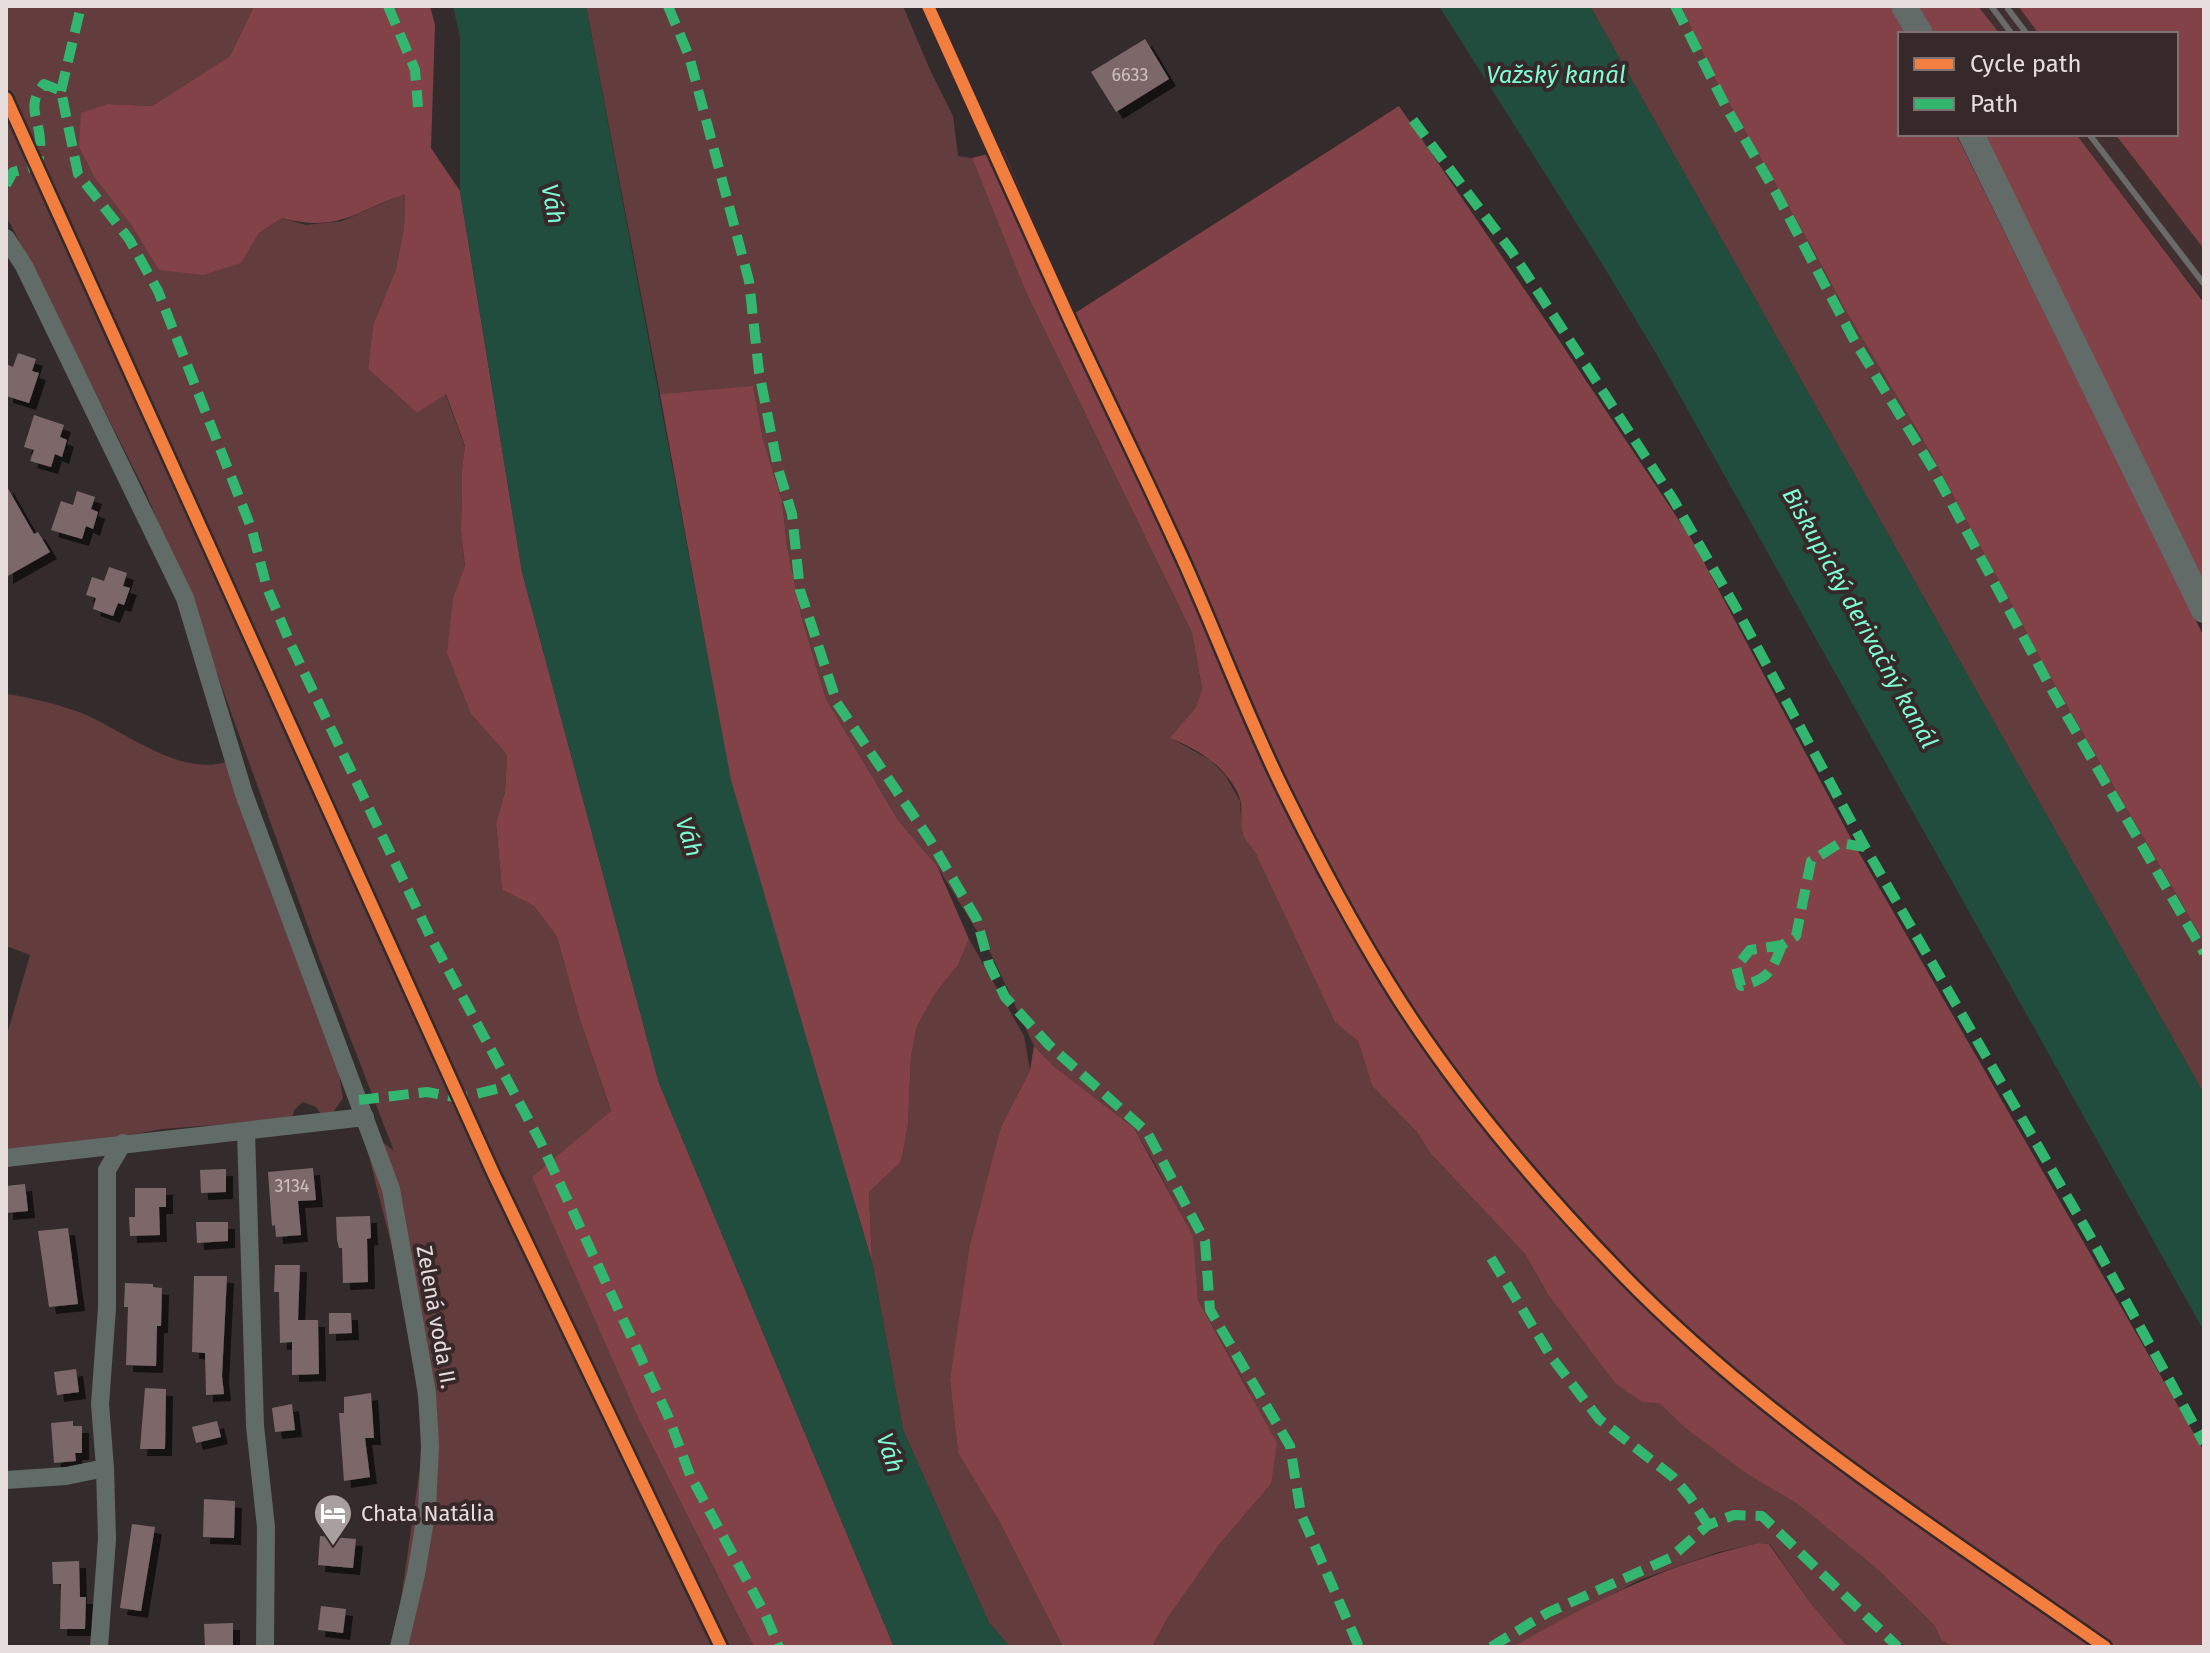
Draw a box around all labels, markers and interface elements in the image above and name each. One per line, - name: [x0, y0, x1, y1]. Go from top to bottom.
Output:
- legend: [1898, 32, 2178, 136]
- text: Cycle path: [1970, 50, 2082, 78]
- water label: Važský kanál: [1486, 61, 1626, 89]
- house number: 6633: [1112, 64, 1148, 86]
- text: Path: [1970, 90, 2018, 118]
- water label: Váh: [535, 182, 571, 226]
- water label: Biskupický derivačný kanál: [1777, 483, 1943, 753]
- water label: Váh: [669, 814, 709, 860]
- house number: 3134: [275, 1175, 310, 1197]
- street label: Zelená voda II.: [411, 1243, 462, 1391]
- water label: Váh: [870, 1430, 910, 1476]
- hotel icon: Chata Natália: [312, 1492, 354, 1547]
- place label: Chata Natália: [361, 1500, 495, 1527]

